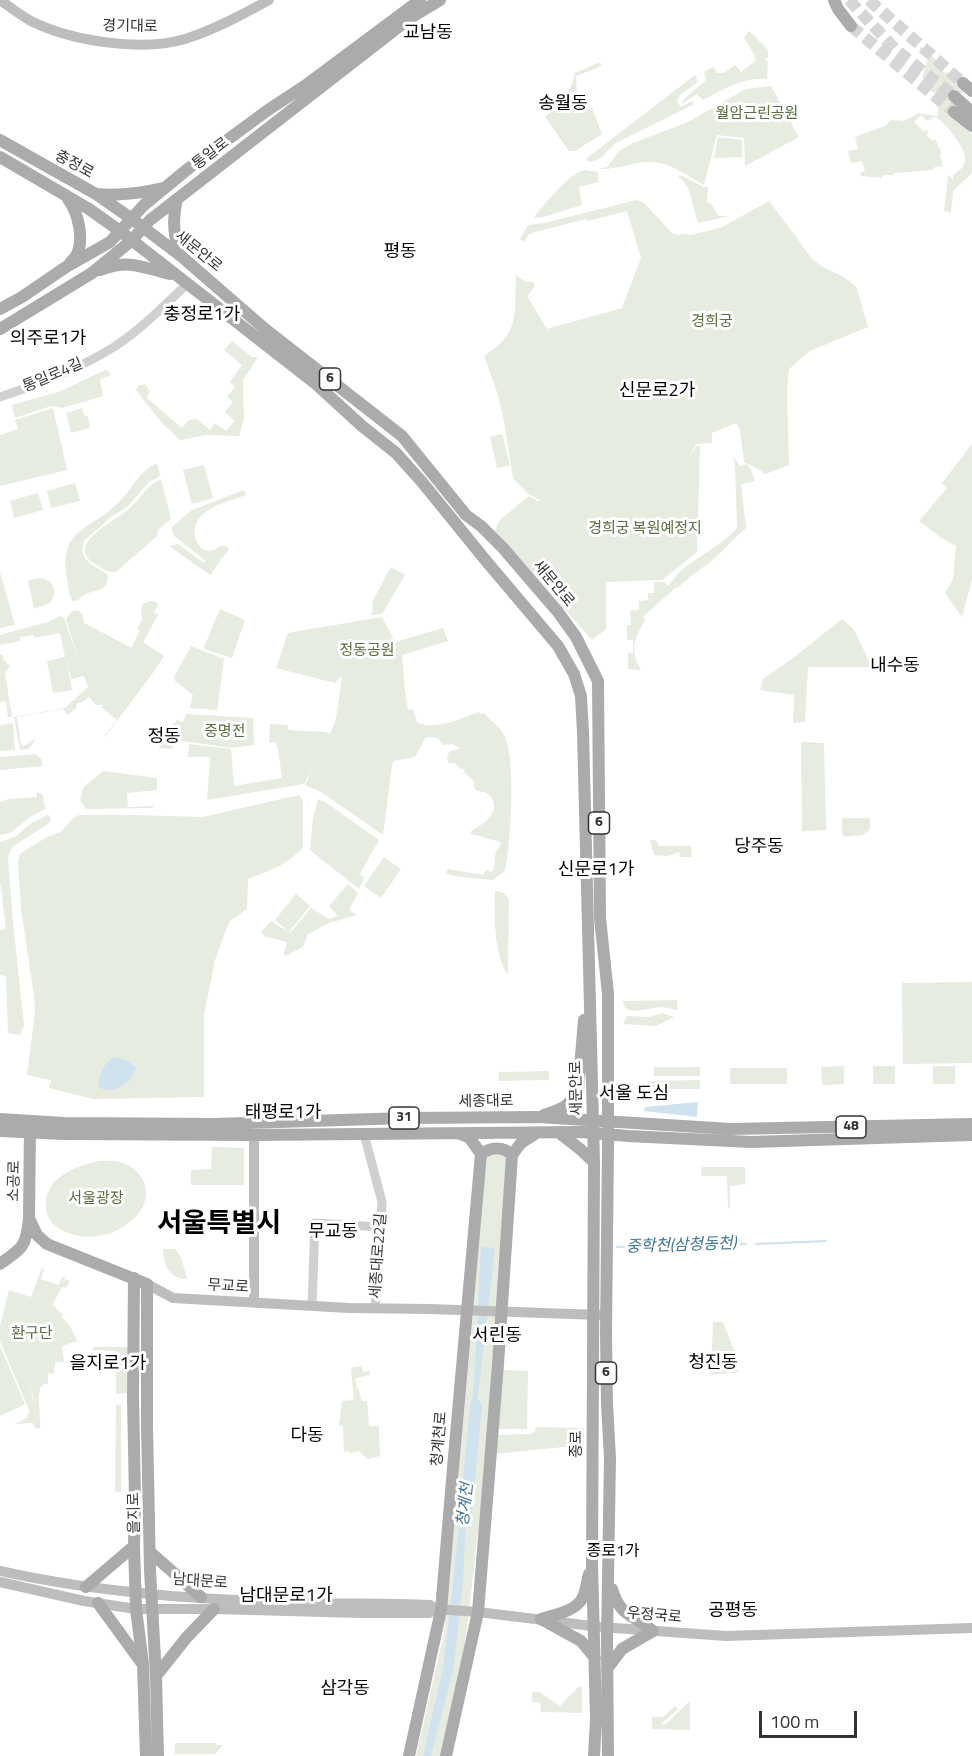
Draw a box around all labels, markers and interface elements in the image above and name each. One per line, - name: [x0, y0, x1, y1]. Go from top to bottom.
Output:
- street label: 경기대로: [102, 18, 158, 36]
- district label: 교남동: [403, 23, 453, 45]
- district label: 송월동: [538, 94, 588, 116]
- park label: 월암근린공원: [716, 105, 798, 123]
- street label: 통일로: [189, 134, 233, 174]
- street label: 충정로: [52, 147, 96, 183]
- street label: 새문안로: [171, 228, 225, 276]
- district label: 평동: [383, 242, 417, 264]
- district label: 충정로1가: [164, 305, 240, 327]
- park label: 경희궁: [691, 313, 733, 331]
- district label: 의주로1가: [10, 329, 86, 351]
- street label: 통일로4길: [20, 355, 86, 397]
- road number: 6: [320, 368, 340, 390]
- district label: 신문로2가: [619, 381, 695, 403]
- park label: 경희궁 복원예정지: [588, 520, 702, 538]
- street label: 새문안로: [528, 557, 578, 611]
- park label: 정동공원: [339, 642, 395, 660]
- district label: 내수동: [870, 656, 920, 678]
- park label: 중명전: [204, 723, 246, 741]
- district label: 정동: [147, 727, 181, 749]
- road number: 6: [588, 812, 610, 834]
- district label: 당주동: [734, 837, 784, 859]
- district label: 신문로1가: [558, 860, 634, 882]
- street label: 새문안로: [568, 1060, 586, 1116]
- district label: 서울 도심: [599, 1084, 669, 1106]
- street label: 세종대로: [458, 1093, 514, 1111]
- district label: 태평로1가: [245, 1103, 321, 1125]
- road number: 31: [389, 1107, 419, 1129]
- road number: 48: [836, 1116, 866, 1138]
- street label: 소공로: [6, 1160, 24, 1202]
- park label: 서울광장: [68, 1190, 124, 1208]
- district label: 서울특별시: [157, 1209, 281, 1241]
- street label: 세종대로22길: [367, 1213, 391, 1299]
- district label: 무교동: [308, 1222, 358, 1244]
- water label: 중학천(삼청동천): [626, 1234, 736, 1258]
- street label: 무교로: [207, 1277, 249, 1297]
- park label: 환구단: [11, 1325, 53, 1343]
- district label: 서린동: [472, 1326, 522, 1348]
- district label: 청진동: [688, 1353, 738, 1375]
- district label: 을지로1가: [70, 1354, 146, 1376]
- road number: 6: [596, 1362, 616, 1384]
- street label: 청계천로: [429, 1411, 451, 1467]
- district label: 다동: [290, 1426, 324, 1448]
- street label: 종로: [568, 1430, 586, 1458]
- water label: 청계천: [454, 1482, 478, 1528]
- street label: 을지로: [126, 1492, 144, 1534]
- district label: 종로1가: [586, 1542, 640, 1562]
- street label: 남대문로: [172, 1571, 228, 1593]
- district label: 남대문로1가: [240, 1586, 332, 1608]
- district label: 공평동: [708, 1601, 758, 1623]
- street label: 우정국로: [626, 1605, 682, 1627]
- district label: 삼각동: [320, 1679, 370, 1701]
- scale bar: [762, 1699, 860, 1737]
- text: 100 m: [770, 1708, 819, 1735]

